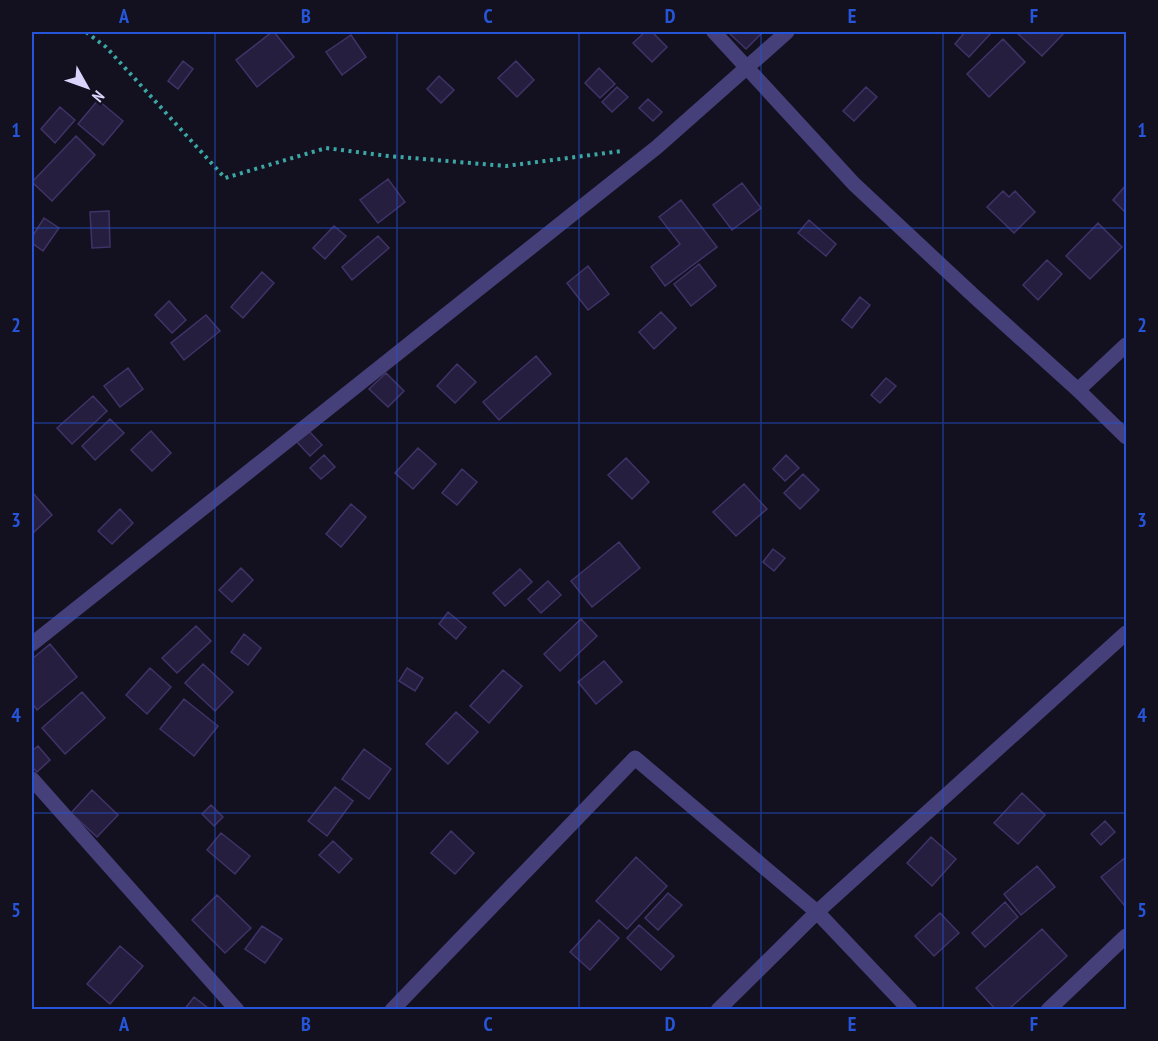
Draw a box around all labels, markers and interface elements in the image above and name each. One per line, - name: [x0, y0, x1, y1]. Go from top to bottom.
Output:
- text: A: [118, 3, 130, 29]
- text: B: [301, 3, 311, 29]
- text: C: [483, 3, 493, 29]
- text: D: [665, 3, 676, 29]
- text: E: [848, 3, 856, 29]
- text: F: [1030, 3, 1038, 29]
- north arrow: [57, 57, 117, 117]
- text: N: [88, 87, 109, 106]
- text: 1: [11, 117, 21, 143]
- text: 1: [1137, 117, 1147, 143]
- text: 2: [11, 312, 21, 338]
- text: 2: [1137, 312, 1147, 338]
- text: 3: [11, 507, 21, 533]
- text: 3: [1137, 507, 1147, 533]
- text: 4: [11, 702, 21, 728]
- text: 4: [1137, 702, 1147, 728]
- text: 5: [11, 897, 21, 923]
- text: 5: [1137, 897, 1147, 923]
- text: A: [118, 1011, 130, 1037]
- text: B: [301, 1011, 311, 1037]
- text: C: [483, 1011, 493, 1037]
- text: D: [665, 1011, 676, 1037]
- text: E: [848, 1011, 856, 1037]
- text: F: [1030, 1011, 1038, 1037]

